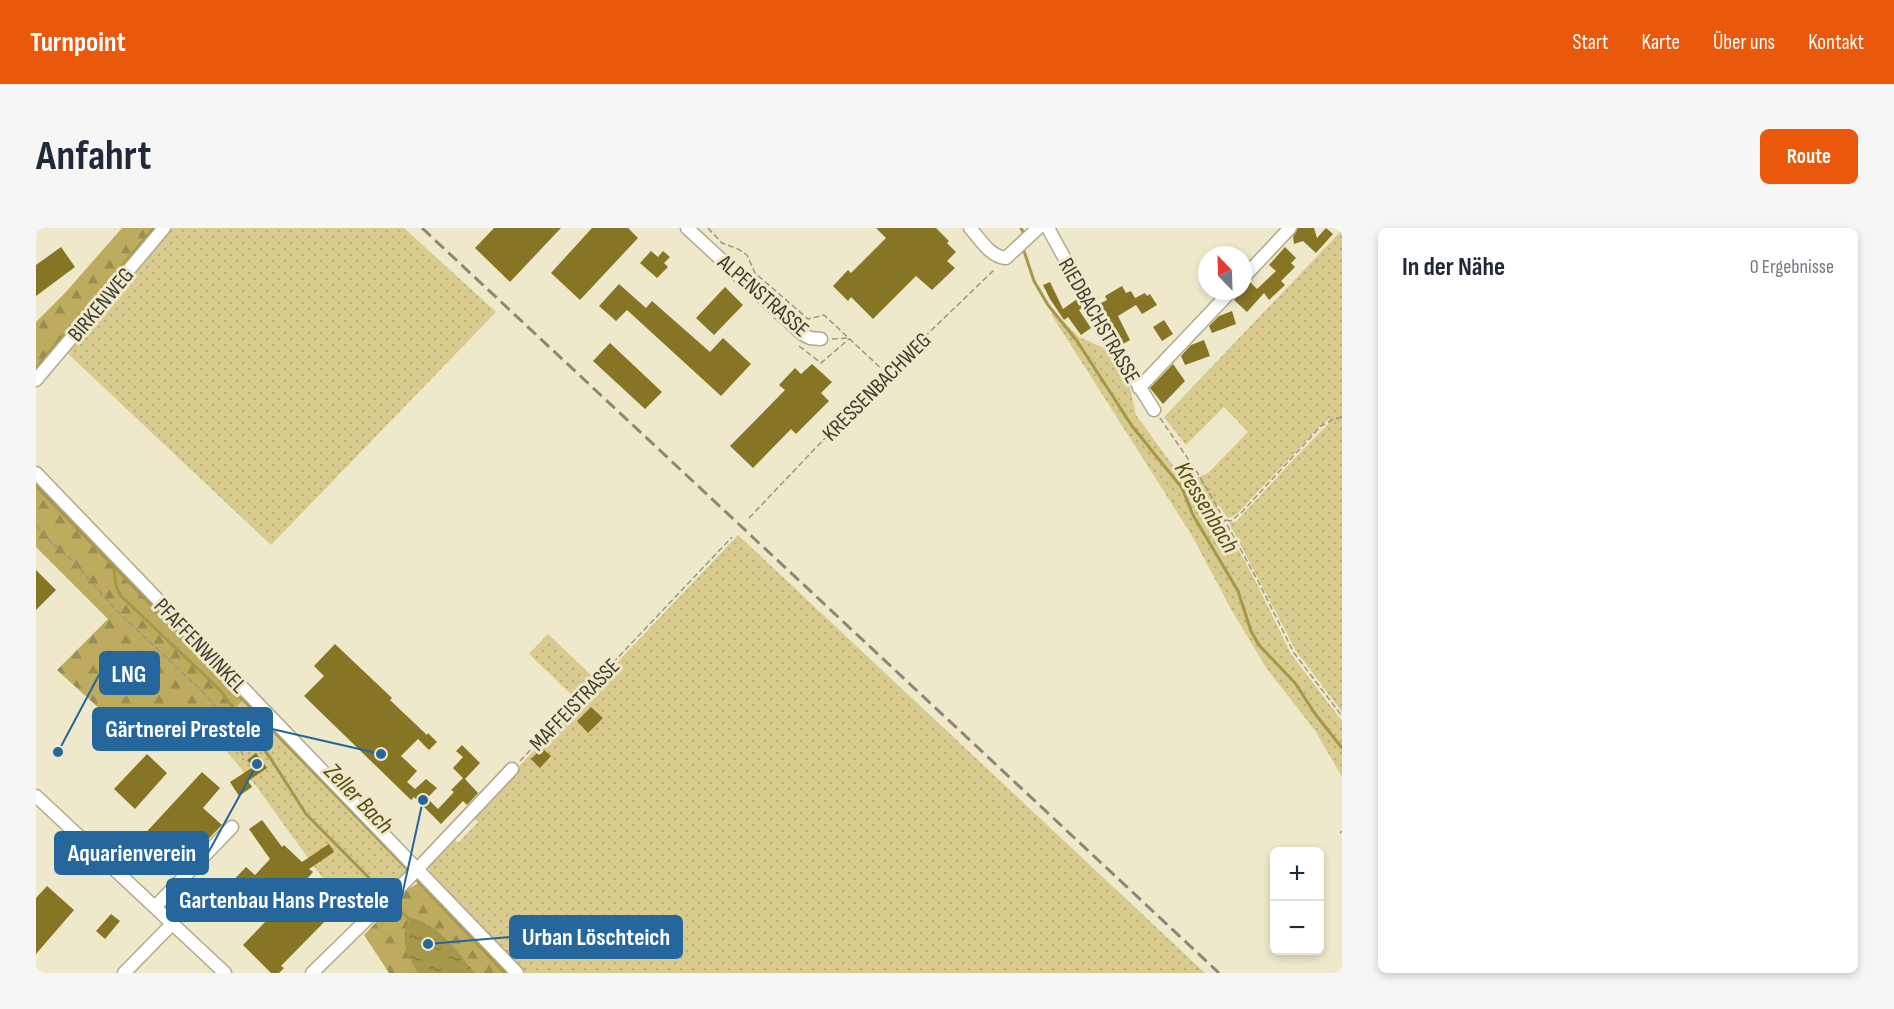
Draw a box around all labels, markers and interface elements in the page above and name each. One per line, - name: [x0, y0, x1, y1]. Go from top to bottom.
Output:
- text: Turnpoint: [30, 26, 126, 59]
- text: Start: [1572, 30, 1609, 55]
- text: Karte: [1642, 30, 1680, 55]
- text: Über uns: [1713, 30, 1775, 55]
- text: Kontakt: [1808, 30, 1864, 55]
- button: Route: [1760, 129, 1858, 184]
- text: Anfahrt: [36, 131, 151, 182]
- north arrow: [1198, 246, 1252, 300]
- street label: ALPENSTRASSE: [711, 248, 814, 343]
- text: In der Nähe: [1402, 252, 1505, 283]
- street label: RIEDBACHSTRASSE: [1052, 253, 1146, 388]
- text: 0 Ergebnisse: [1750, 255, 1834, 279]
- street label: BIRKENWEG: [62, 262, 140, 348]
- street label: KRESSENBACHWEG: [817, 327, 937, 447]
- water label: Kressenbach: [1168, 456, 1245, 558]
- street label: PFAFFENWINKEL: [148, 593, 252, 699]
- callout: LNG: [100, 652, 159, 694]
- street label: MAFFEISTRASSE: [524, 653, 626, 757]
- text: LNG: [112, 660, 146, 689]
- callout: Gärtnerei Prestele: [93, 708, 272, 750]
- text: Gärtnerei Prestele: [105, 715, 261, 744]
- water label: Zeller Bach: [317, 756, 399, 840]
- callout: Aquarienverein: [55, 832, 208, 874]
- text: Aquarienverein: [67, 839, 196, 868]
- map controls: [1270, 847, 1324, 955]
- button: +: [1270, 847, 1324, 901]
- callout: Gartenbau Hans Prestele: [167, 879, 401, 921]
- text: Gartenbau Hans Prestele: [179, 886, 389, 915]
- button: −: [1270, 901, 1324, 955]
- callout: Urban Löschteich: [510, 916, 682, 958]
- text: Urban Löschteich: [522, 923, 670, 952]

